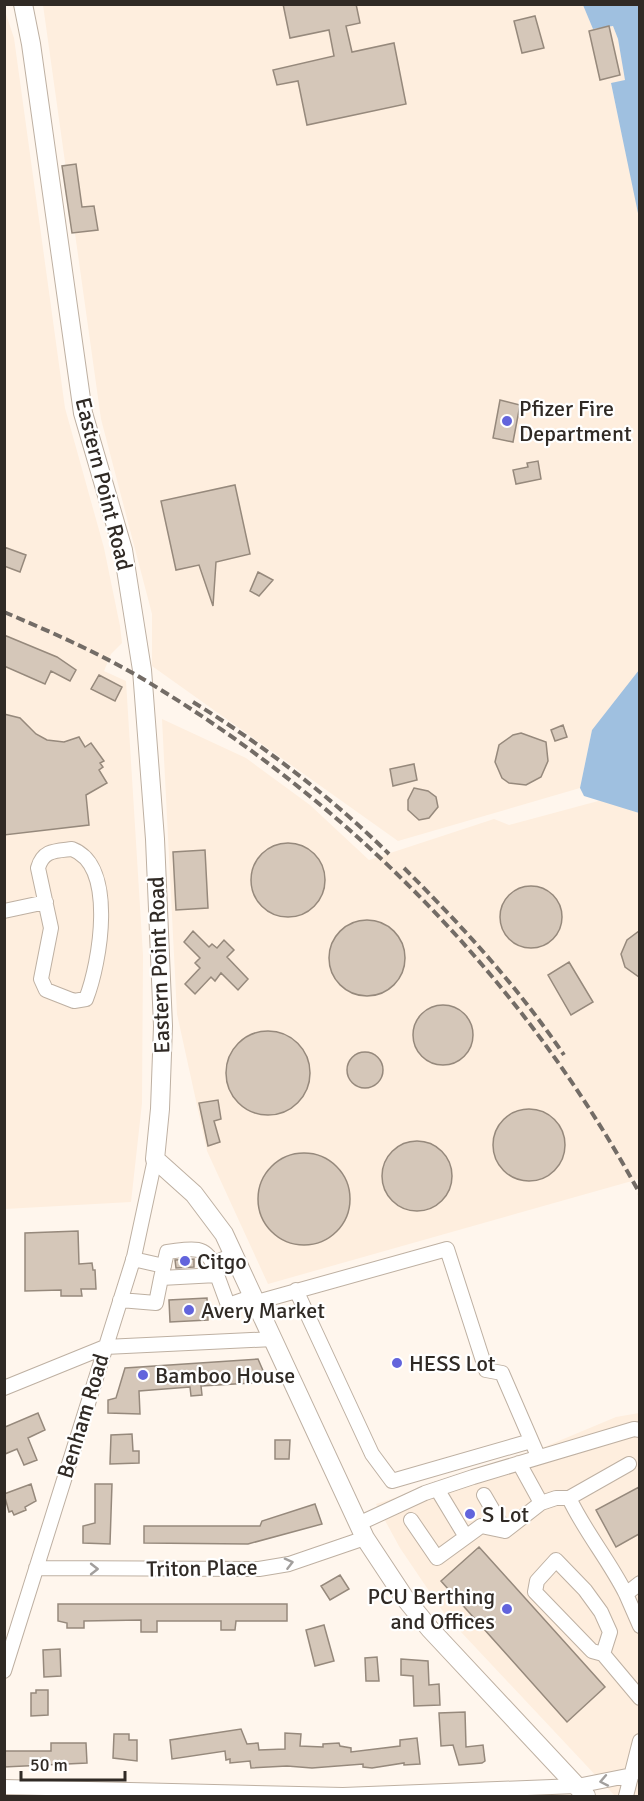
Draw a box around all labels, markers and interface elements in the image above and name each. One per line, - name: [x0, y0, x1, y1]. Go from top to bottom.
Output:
- street label: Eastern Point Road: [69, 395, 139, 573]
- place label: Pfizer Fire Department: [519, 395, 632, 447]
- marker: Pfizer Fire Department: [500, 414, 514, 428]
- street label: Eastern Point Road: [142, 876, 176, 1054]
- place label: Citgo: [197, 1248, 247, 1275]
- marker: Citgo: [178, 1254, 192, 1268]
- place label: Avery Market: [201, 1297, 325, 1324]
- marker: Avery Market: [182, 1303, 196, 1317]
- street label: Benham Road: [51, 1350, 115, 1482]
- place label: HESS Lot: [409, 1350, 496, 1377]
- marker: HESS Lot: [390, 1356, 404, 1370]
- place label: Bamboo House: [155, 1362, 295, 1389]
- marker: Bamboo House: [136, 1368, 150, 1382]
- place label: S Lot: [482, 1501, 529, 1528]
- marker: S Lot: [463, 1507, 477, 1521]
- street label: Triton Place: [146, 1554, 258, 1582]
- one-way arrow: [284, 1558, 294, 1571]
- one-way arrow: [90, 1563, 99, 1575]
- place label: PCU Berthing and Offices: [368, 1583, 495, 1635]
- marker: PCU Berthing and Offices: [500, 1602, 514, 1616]
- scale bar: [21, 1744, 124, 1782]
- text: 50 m: [30, 1754, 68, 1776]
- one-way arrow: [600, 1774, 610, 1787]

